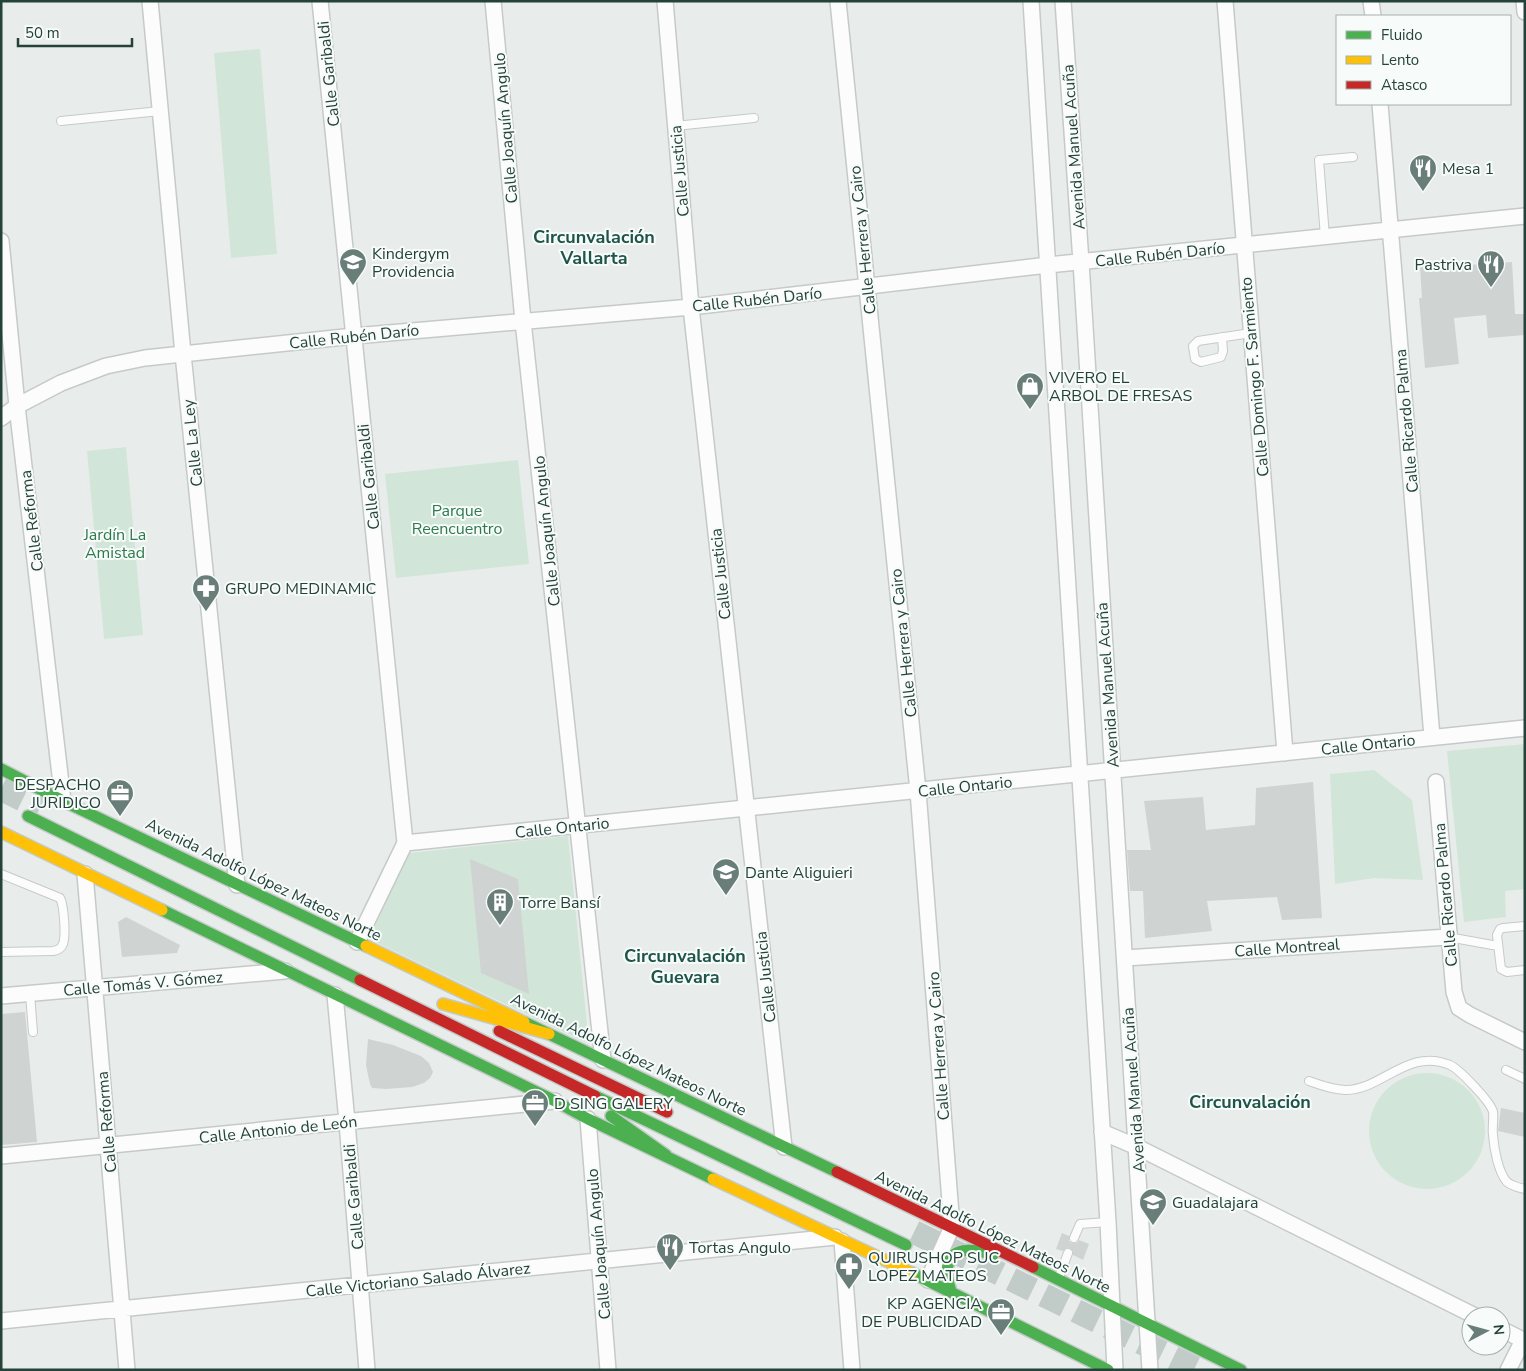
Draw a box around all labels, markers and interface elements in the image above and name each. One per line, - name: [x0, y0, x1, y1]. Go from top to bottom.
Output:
- scale bar: [18, 15, 131, 47]
- legend: [1336, 15, 1511, 105]
- street label: Calle Garibaldi: [313, 20, 345, 128]
- text: 50 m: [25, 23, 60, 43]
- text: Fluido: [1381, 25, 1423, 45]
- text: Lento: [1381, 50, 1419, 70]
- street label: Calle Joaquín Angulo: [488, 51, 524, 204]
- street label: Avenida Manuel Acuña: [1057, 64, 1091, 230]
- text: Atasco: [1381, 75, 1427, 95]
- street label: Calle Justicia: [665, 124, 695, 218]
- restaurant icon: Mesa 1: [1408, 153, 1438, 192]
- place label: Mesa 1: [1442, 158, 1494, 180]
- street label: Calle Herrera y Cairo: [844, 164, 882, 315]
- district label: Circunvalación Vallarta: [533, 225, 655, 270]
- street label: Calle Rubén Darío: [1094, 237, 1226, 273]
- place label: Kindergym Providencia: [372, 243, 455, 283]
- school or university icon: Kindergym Providencia: [338, 247, 368, 286]
- restaurant icon: Pastriva: [1476, 249, 1506, 288]
- place label: Pastriva: [1415, 254, 1472, 276]
- street label: Calle Domingo F. Sarmiento: [1235, 276, 1275, 478]
- street label: Calle Rubén Darío: [691, 282, 823, 318]
- street label: Calle Rubén Darío: [288, 319, 420, 355]
- street label: Calle Ricardo Palma: [1390, 348, 1424, 494]
- place label: VIVERO EL ARBOL DE FRESAS: [1048, 367, 1193, 407]
- shop icon: VIVERO EL ARBOL DE FRESAS: [1015, 371, 1045, 410]
- street label: Calle La Ley: [177, 397, 209, 488]
- street label: Calle Garibaldi: [353, 423, 385, 531]
- street label: Calle Joaquín Angulo: [528, 454, 566, 607]
- street label: Calle Reforma: [15, 469, 49, 573]
- park label: Parque Reencuentro: [412, 500, 502, 540]
- park label: Jardín La Amistad: [83, 524, 146, 564]
- street label: Calle Justicia: [705, 527, 737, 621]
- street label: Calle Herrera y Cairo: [885, 567, 923, 718]
- pharmacy icon: GRUPO MEDINAMIC: [191, 573, 221, 612]
- place label: GRUPO MEDINAMIC: [225, 578, 377, 600]
- street label: Avenida Manuel Acuña: [1091, 602, 1125, 768]
- street label: Calle Ontario: [1320, 729, 1416, 761]
- street label: Calle Ontario: [917, 771, 1013, 803]
- place label: DESPACHO JURIDICO: [14, 774, 101, 814]
- office icon: DESPACHO JURIDICO: [105, 778, 135, 817]
- street label: Calle Ontario: [514, 812, 610, 844]
- street label: Avenida Adolfo López Mateos Norte: [142, 813, 385, 947]
- street label: Calle Ricardo Palma: [1429, 822, 1463, 968]
- school or university icon: Dante Aliguieri: [711, 857, 741, 896]
- place label: Dante Aliguieri: [745, 862, 853, 884]
- building icon: Torre Bansí: [485, 887, 515, 926]
- place label: Torre Bansí: [519, 892, 601, 914]
- street label: Calle Justicia: [750, 930, 782, 1024]
- street label: Calle Montreal: [1234, 933, 1341, 963]
- district label: Circunvalación Guevara: [624, 944, 746, 989]
- street label: Calle Tomás V. Gómez: [62, 966, 224, 1002]
- street label: Calle Herrera y Cairo: [923, 971, 955, 1121]
- street label: Avenida Adolfo López Mateos Norte: [507, 988, 750, 1122]
- street label: Avenida Manuel Acuña: [1117, 1007, 1151, 1173]
- street label: Calle Reforma: [92, 1070, 122, 1174]
- office icon: D SING GALERY: [520, 1088, 550, 1127]
- district label: Circunvalación: [1189, 1090, 1311, 1114]
- place label: D SING GALERY: [554, 1093, 673, 1115]
- street label: Calle Antonio de León: [198, 1111, 358, 1149]
- street label: Calle Garibaldi: [338, 1143, 370, 1251]
- street label: Avenida Adolfo López Mateos Norte: [871, 1165, 1114, 1299]
- street label: Calle Joaquín Angulo: [581, 1167, 617, 1320]
- school or university icon: Guadalajara: [1138, 1187, 1168, 1226]
- place label: Guadalajara: [1172, 1192, 1258, 1214]
- restaurant icon: Tortas Angulo: [655, 1232, 685, 1271]
- place label: Tortas Angulo: [689, 1237, 791, 1259]
- place label: QUIRUSHOP SUC LOPEZ MATEOS: [868, 1247, 999, 1287]
- pharmacy icon: QUIRUSHOP SUC LOPEZ MATEOS: [834, 1251, 864, 1290]
- street label: Calle Victoriano Salado Álvarez: [305, 1257, 532, 1303]
- place label: KP AGENCIA DE PUBLICIDAD: [861, 1293, 982, 1333]
- office icon: KP AGENCIA DE PUBLICIDAD: [986, 1297, 1016, 1336]
- north arrow: [1461, 1306, 1511, 1356]
- text: N: [1488, 1323, 1508, 1336]

